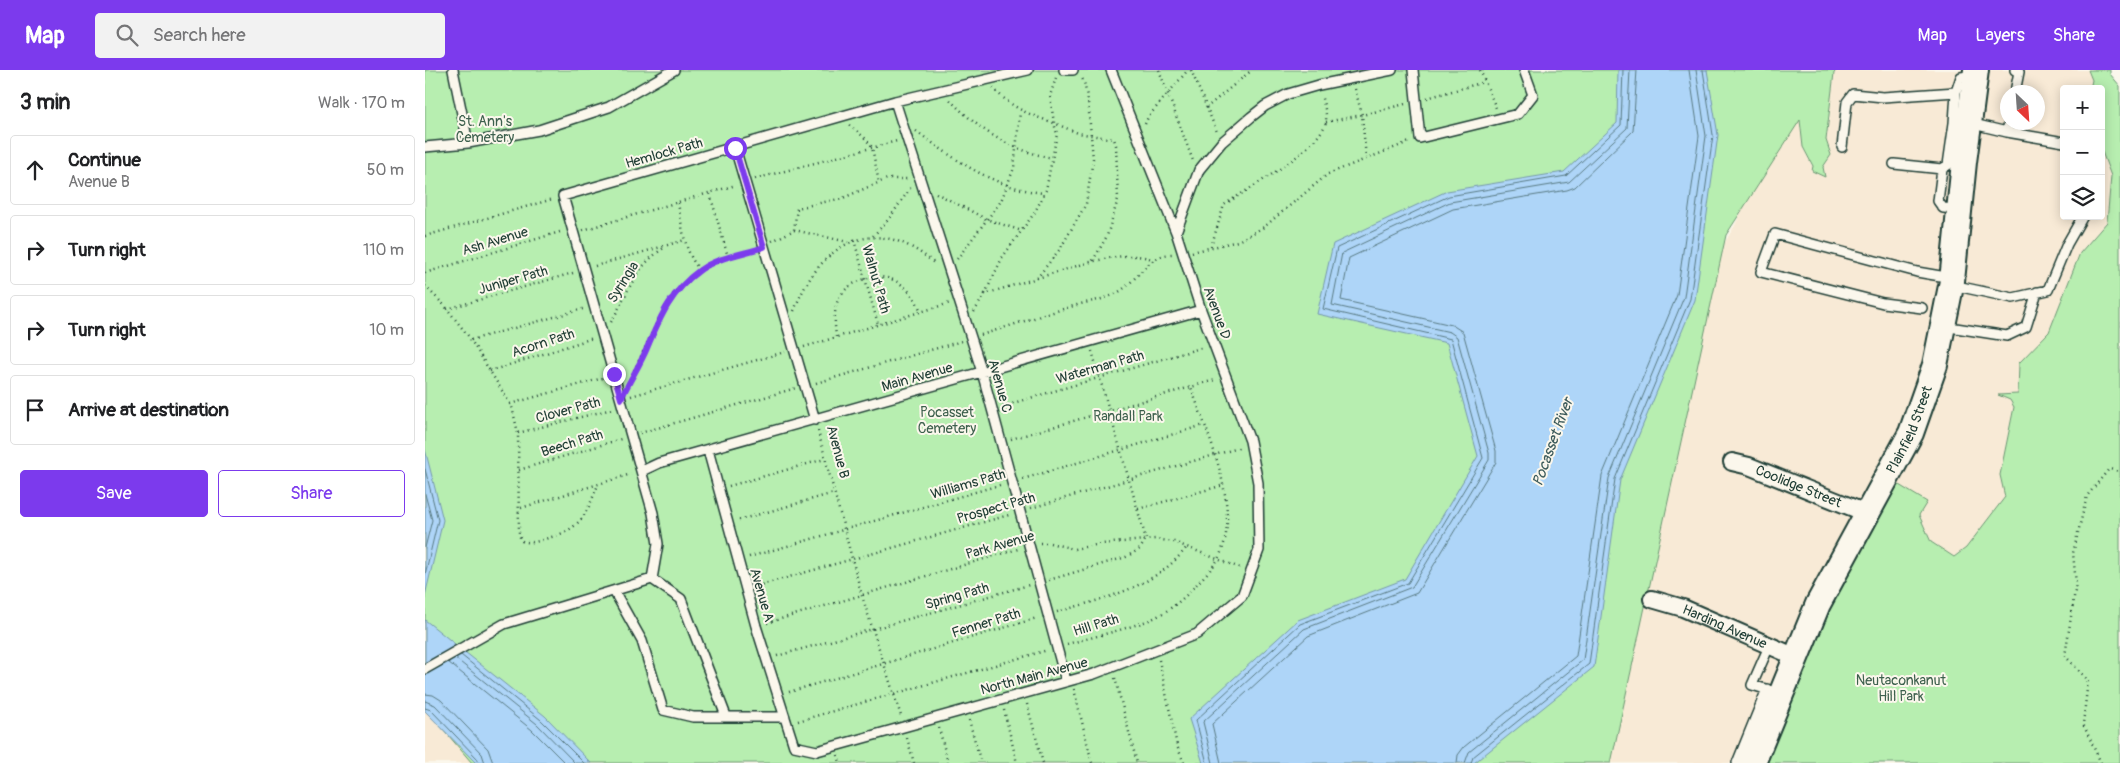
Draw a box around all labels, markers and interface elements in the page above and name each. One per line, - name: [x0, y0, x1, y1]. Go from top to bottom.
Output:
- search box: [95, 13, 445, 58]
- text: Map: [25, 21, 65, 50]
- icon: search: [113, 21, 141, 49]
- text: Search here: [153, 23, 246, 47]
- text: Map: [1918, 24, 1947, 47]
- text: Layers: [1975, 24, 2025, 47]
- text: Share: [2053, 24, 2095, 47]
- north arrow: [2000, 85, 2045, 130]
- map controls: [2060, 85, 2105, 220]
- button: +: [2060, 85, 2105, 130]
- text: 3 min: [20, 89, 70, 116]
- text: Walk · 170 m: [318, 93, 405, 113]
- park label: St. Ann's Cemetery: [456, 113, 514, 146]
- button: −: [2060, 130, 2105, 175]
- street label: Hemlock Path: [623, 134, 705, 172]
- route start: [724, 137, 747, 160]
- text: Continue: [68, 148, 141, 172]
- icon: ahead: [21, 156, 49, 184]
- text: 50 m: [367, 160, 404, 180]
- text: Avenue B: [68, 172, 130, 192]
- button: layers: [2060, 175, 2105, 220]
- street label: Ash Avenue: [460, 223, 530, 259]
- icon: right: [21, 236, 49, 264]
- text: Turn right: [68, 238, 146, 262]
- text: 110 m: [363, 240, 404, 260]
- street label: Walnut Path: [858, 243, 894, 315]
- street label: Syringia: [604, 258, 642, 306]
- street label: Juniper Path: [476, 262, 550, 298]
- street label: Avenue D: [1200, 284, 1234, 342]
- icon: right: [21, 316, 49, 344]
- text: Turn right: [68, 318, 146, 342]
- text: 10 m: [369, 320, 404, 340]
- street label: Acorn Path: [509, 325, 577, 361]
- street label: Waterman Path: [1054, 346, 1146, 388]
- street label: Avenue C: [984, 357, 1016, 415]
- street label: Main Avenue: [880, 359, 954, 395]
- route end: [603, 363, 626, 386]
- street label: Plainfield Street: [1882, 383, 1936, 476]
- street label: Clover Path: [534, 393, 602, 427]
- water label: Pocasset River: [1528, 394, 1578, 489]
- icon: arrive: [21, 396, 49, 424]
- text: Arrive at destination: [68, 398, 229, 422]
- park label: Pocasset Cemetery: [918, 404, 976, 437]
- park label: Randall Park: [1093, 408, 1163, 425]
- street label: Avenue B: [823, 424, 853, 480]
- street label: Beech Path: [539, 426, 605, 460]
- street label: Coolidge Street: [1753, 461, 1845, 511]
- street label: Williams Path: [929, 465, 1007, 503]
- button: Save: [20, 470, 208, 517]
- button: Share: [218, 470, 405, 517]
- street label: Prospect Path: [955, 489, 1037, 527]
- street label: Park Avenue: [964, 527, 1036, 563]
- street label: Avenue A: [746, 566, 778, 624]
- street label: Spring Path: [923, 579, 991, 613]
- street label: Harding Avenue: [1680, 600, 1770, 652]
- street label: Fenner Path: [950, 605, 1022, 641]
- street label: Hill Path: [1071, 610, 1121, 640]
- street label: North Main Avenue: [979, 654, 1089, 698]
- park label: Neutaconkanut Hill Park: [1856, 672, 1947, 705]

